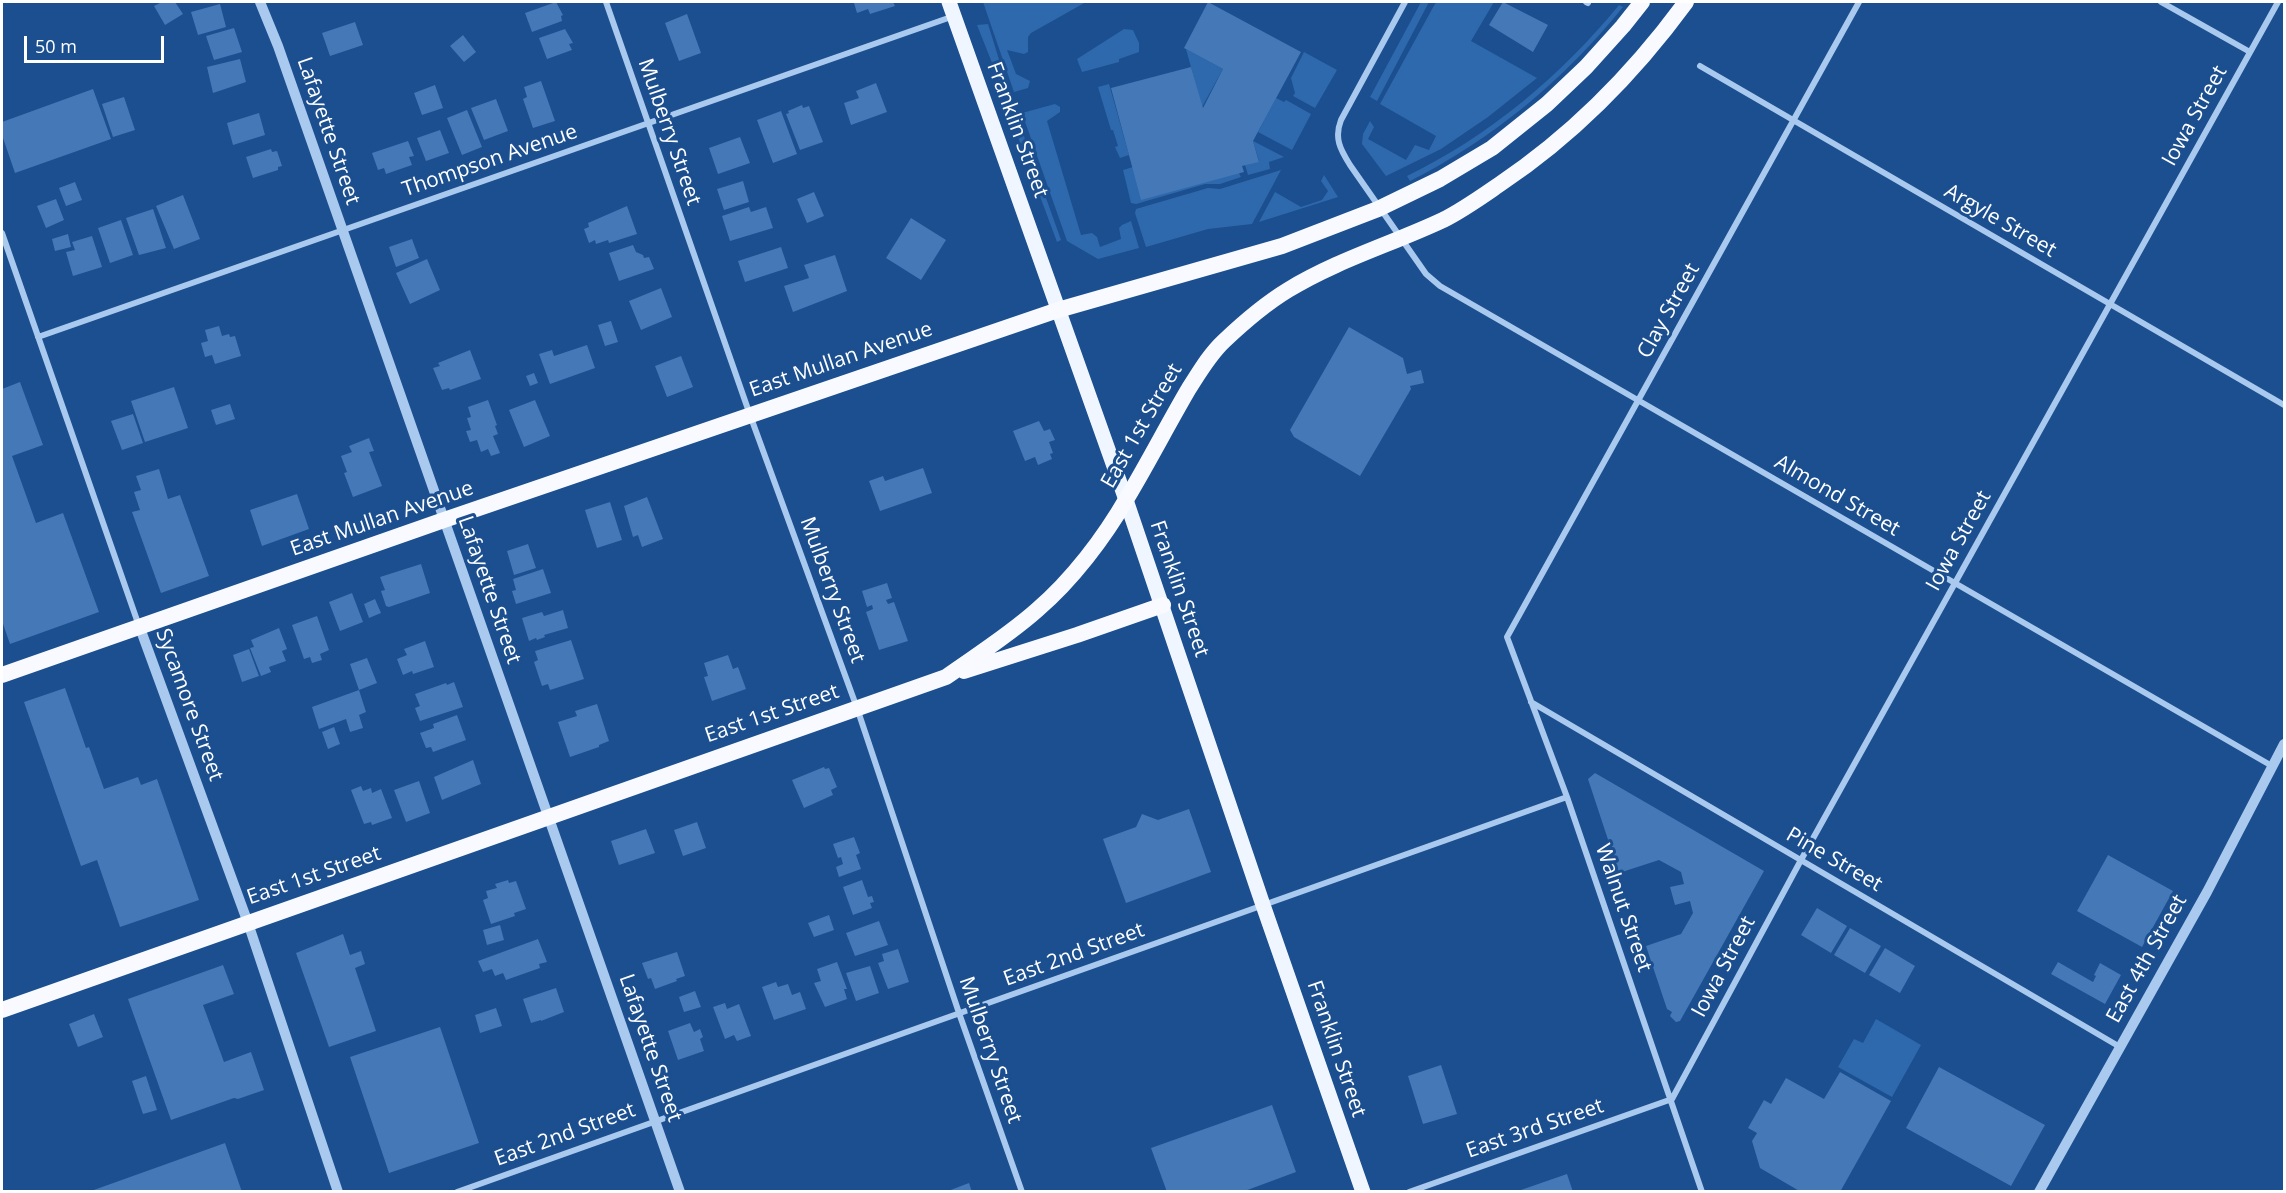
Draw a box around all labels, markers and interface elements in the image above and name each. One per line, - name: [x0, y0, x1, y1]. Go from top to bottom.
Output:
- scale bar: [27, 24, 166, 62]
- text: 50 m: [35, 34, 77, 58]
- street label: Lafayette Street: [291, 54, 365, 208]
- street label: Mulberry Street: [632, 55, 706, 209]
- street label: Franklin Street: [981, 59, 1053, 201]
- street label: Iowa Street: [2157, 62, 2233, 170]
- street label: Thompson Avenue: [399, 119, 581, 203]
- street label: Argyle Street: [1940, 179, 2060, 263]
- street label: Clay Street: [1633, 259, 1705, 363]
- street label: East Mullan Avenue: [746, 317, 936, 403]
- street label: East 1st Street: [1096, 359, 1188, 493]
- street label: Almond Street: [1770, 450, 1904, 542]
- street label: East Mullan Avenue: [287, 476, 477, 562]
- street label: Iowa Street: [1921, 487, 1997, 595]
- street label: Lafayette Street: [452, 513, 526, 667]
- street label: Mulberry Street: [794, 514, 870, 666]
- street label: Franklin Street: [1144, 517, 1214, 661]
- street label: Sycamore Street: [150, 625, 228, 785]
- street label: East 1st Street: [702, 679, 842, 749]
- street label: Pine Street: [1781, 822, 1887, 898]
- street label: East 1st Street: [244, 841, 384, 911]
- street label: Walnut Street: [1589, 841, 1657, 975]
- street label: East 4th Street: [2101, 890, 2193, 1028]
- street label: Iowa Street: [1687, 912, 1761, 1022]
- street label: East 2nd Street: [1000, 918, 1148, 992]
- street label: Lafayette Street: [613, 971, 687, 1125]
- street label: Mulberry Street: [953, 973, 1027, 1127]
- street label: Franklin Street: [1301, 977, 1371, 1121]
- street label: East 3rd Street: [1463, 1094, 1607, 1164]
- street label: East 2nd Street: [491, 1098, 639, 1172]

